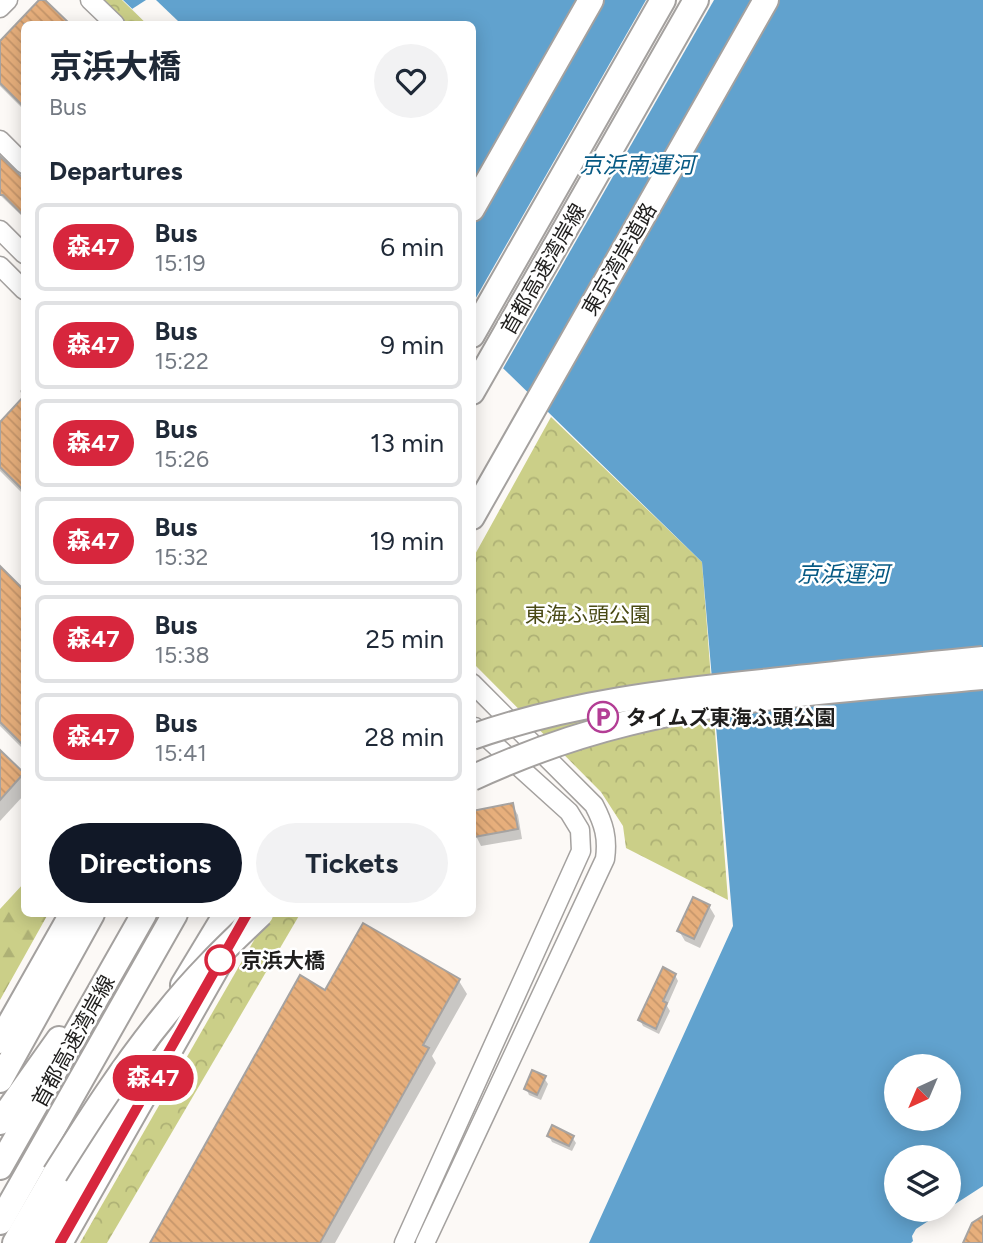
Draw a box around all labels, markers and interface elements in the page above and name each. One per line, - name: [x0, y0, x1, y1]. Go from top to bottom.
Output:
- button: heart: [374, 44, 448, 118]
- text: 京浜大橋: [49, 47, 181, 86]
- text: Bus: [49, 93, 87, 121]
- water label: 京浜南運河: [580, 151, 699, 179]
- text: Departures: [49, 155, 183, 187]
- street label: 東京湾岸道路: [577, 198, 661, 320]
- street label: 首都高速湾岸線: [495, 199, 591, 339]
- text: Bus: [155, 217, 197, 249]
- text: 6 min: [380, 231, 444, 263]
- text: 森47: [67, 232, 120, 261]
- text: 15:19: [155, 249, 206, 277]
- text: Bus: [155, 315, 197, 347]
- text: 9 min: [380, 329, 444, 361]
- text: 森47: [67, 330, 120, 359]
- text: 15:22: [155, 347, 209, 375]
- text: Bus: [155, 413, 197, 445]
- text: 13 min: [370, 427, 444, 459]
- text: 森47: [67, 428, 120, 457]
- text: 15:26: [155, 445, 209, 473]
- text: Bus: [155, 511, 197, 543]
- text: 19 min: [369, 525, 444, 557]
- text: 森47: [67, 526, 120, 555]
- text: 15:32: [155, 543, 208, 571]
- water label: 京浜運河: [797, 560, 893, 588]
- park label: 東海ふ頭公園: [525, 602, 651, 627]
- text: Bus: [155, 609, 197, 641]
- text: 25 min: [365, 623, 444, 655]
- text: 森47: [67, 624, 120, 653]
- text: 15:38: [155, 641, 210, 669]
- parking icon: タイムズ東海ふ頭公園: [586, 700, 620, 734]
- place label: タイムズ東海ふ頭公園: [626, 705, 836, 730]
- text: Bus: [155, 707, 197, 739]
- text: 28 min: [364, 721, 444, 753]
- text: 森47: [67, 722, 120, 751]
- text: 15:41: [155, 739, 207, 767]
- button: Directions: [49, 823, 242, 903]
- button: Tickets: [256, 823, 448, 903]
- marker: 京浜大橋: [205, 945, 235, 975]
- place label: 京浜大橋: [241, 948, 325, 973]
- street label: 首都高速湾岸線: [26, 971, 120, 1111]
- north arrow: [884, 1054, 961, 1130]
- map controls: [884, 1054, 961, 1222]
- line badge: 森47: [113, 1055, 193, 1101]
- text: 森47: [127, 1063, 179, 1092]
- button: layers: [884, 1145, 961, 1222]

